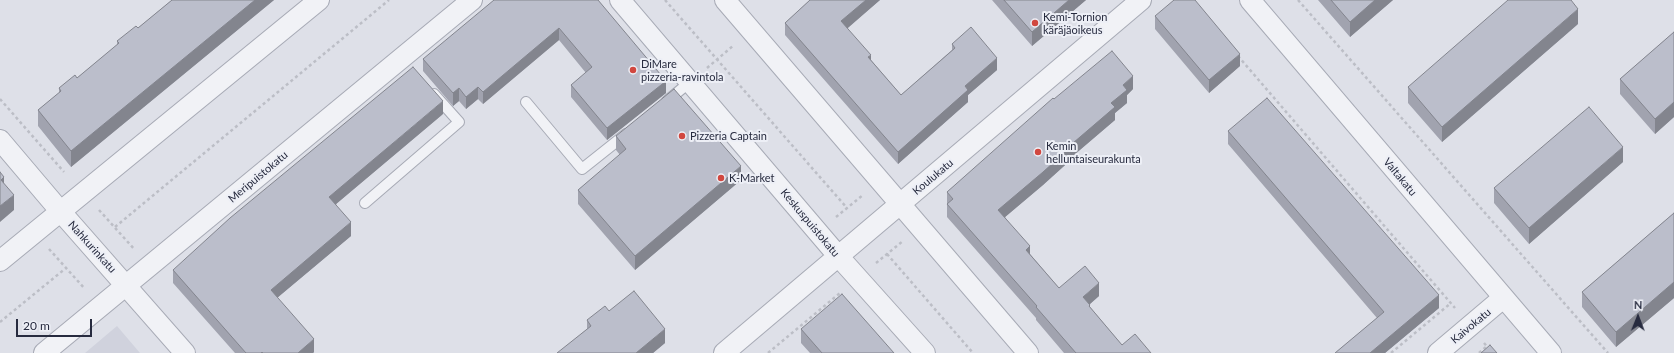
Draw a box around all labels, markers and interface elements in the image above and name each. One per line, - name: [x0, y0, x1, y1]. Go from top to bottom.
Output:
- place label: Kemi-Tornion käräjäoikeus: [1043, 10, 1107, 36]
- marker: Kemi-Tornion käräjäoikeus: [1030, 18, 1040, 28]
- place label: DiMare pizzeria-ravintola: [641, 57, 724, 83]
- marker: DiMare pizzeria-ravintola: [628, 65, 638, 75]
- place label: Pizzeria Captain: [690, 129, 767, 143]
- marker: Pizzeria Captain: [677, 131, 687, 141]
- place label: Kemin helluntaiseurakunta: [1046, 139, 1141, 165]
- marker: Kemin helluntaiseurakunta: [1033, 147, 1043, 157]
- street label: Meripuistokatu: [226, 148, 290, 206]
- street label: Valtakatu: [1380, 155, 1420, 199]
- street label: Koulukatu: [910, 156, 956, 198]
- place label: K-Market: [729, 171, 775, 185]
- marker: K-Market: [716, 173, 726, 183]
- street label: Keskuspuistokatu: [778, 186, 842, 260]
- street label: Nahkurinkatu: [65, 218, 119, 276]
- north arrow: [1618, 297, 1658, 337]
- text: N: [1634, 298, 1643, 311]
- street label: Kaivokatu: [1448, 305, 1494, 347]
- scale bar: [18, 311, 94, 337]
- text: 20 m: [23, 318, 50, 333]

